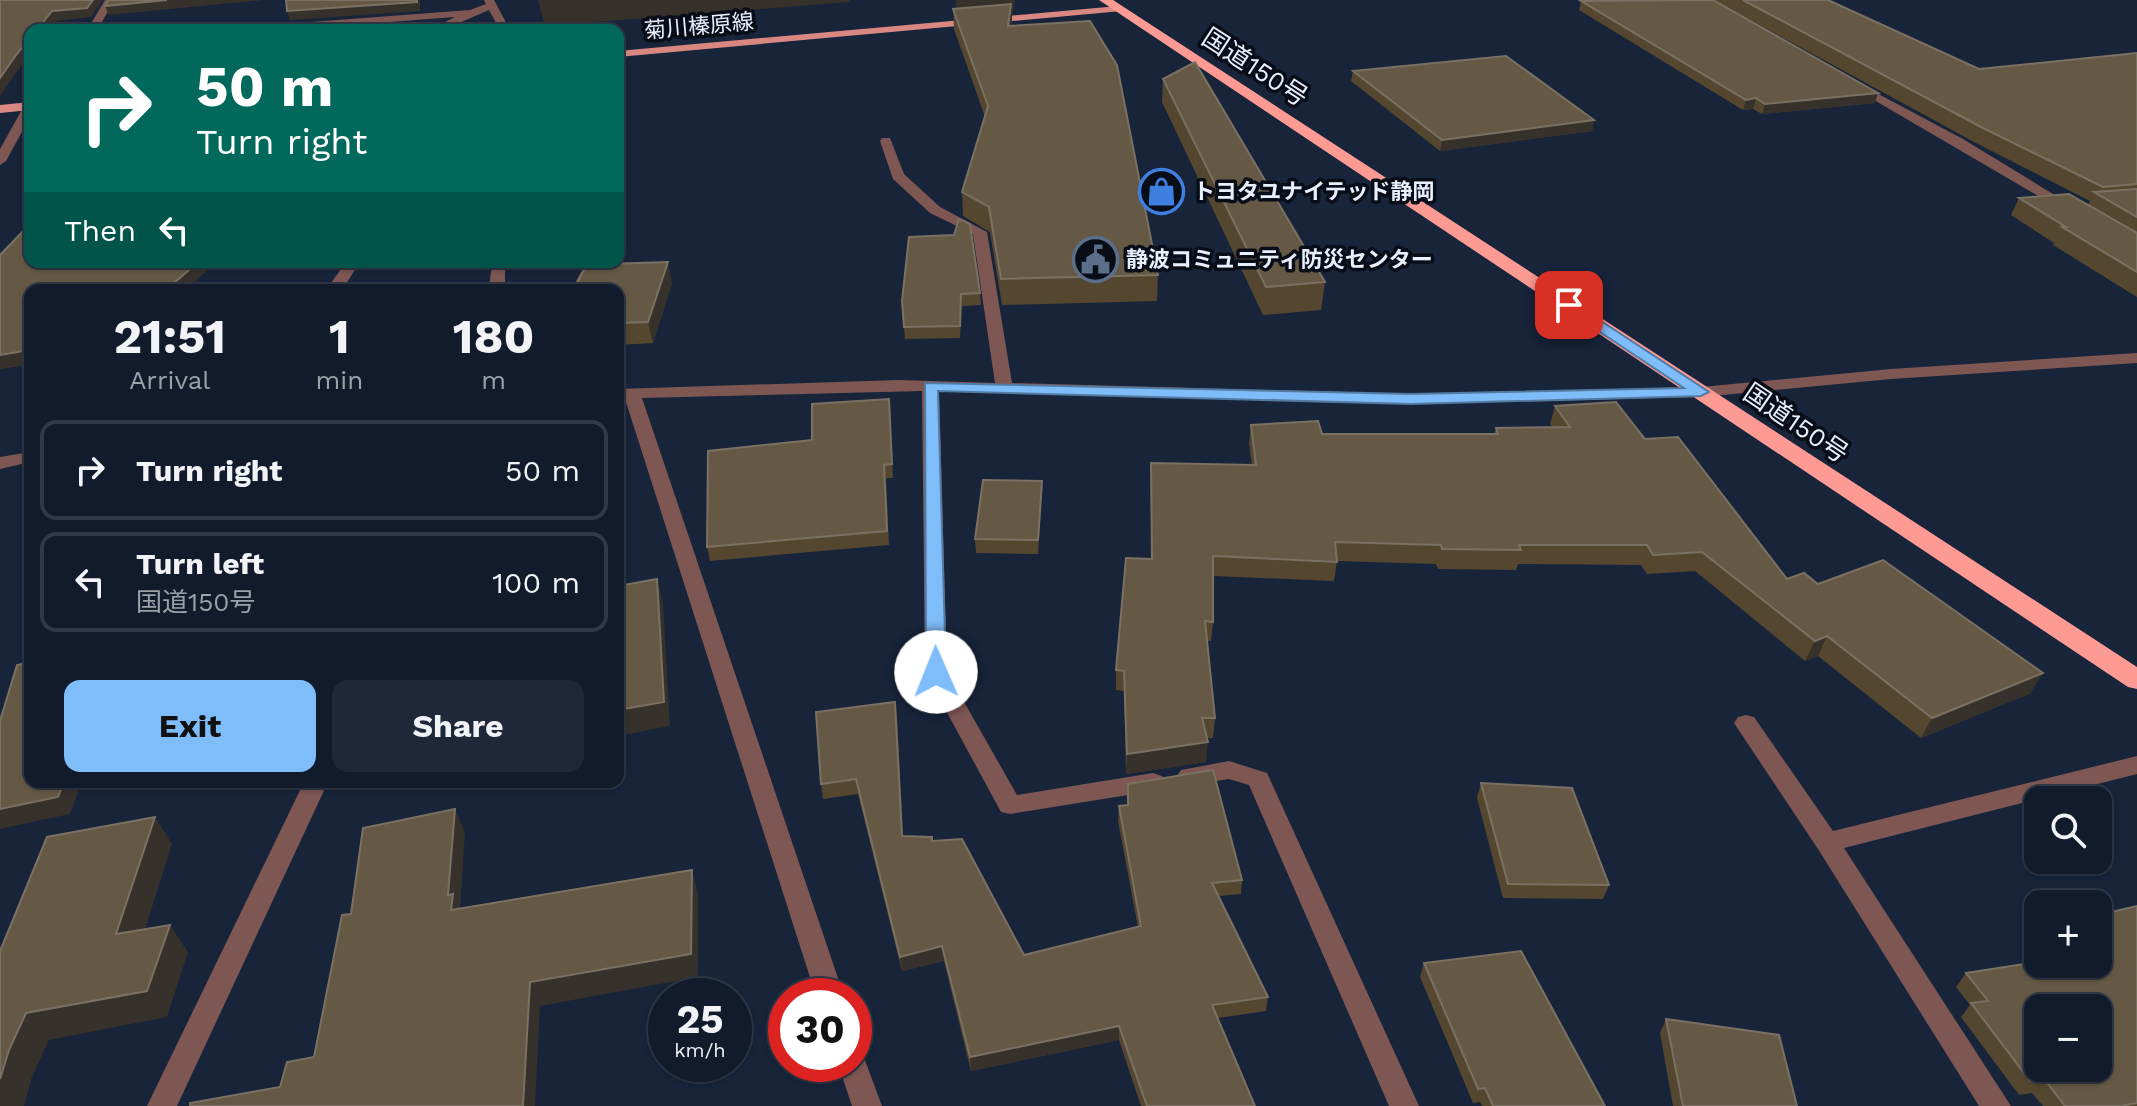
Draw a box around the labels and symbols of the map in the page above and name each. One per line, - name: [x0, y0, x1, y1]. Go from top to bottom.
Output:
- street label: 菊川榛原線: [643, 9, 755, 43]
- street label: 国道150号: [1197, 22, 1313, 112]
- shop icon: トヨタユナイテッド静岡: [1138, 167, 1186, 215]
- place label: トヨタユナイテッド静岡: [1193, 179, 1435, 204]
- public building icon: 静波コミュニティ防災センター: [1071, 235, 1119, 283]
- place label: 静波コミュニティ防災センター: [1126, 247, 1433, 272]
- pin: [1535, 271, 1603, 339]
- street label: 国道150号: [1738, 377, 1854, 469]
- position arrow: [894, 630, 978, 714]
- speed limit sign: 30: [768, 978, 872, 1082]

